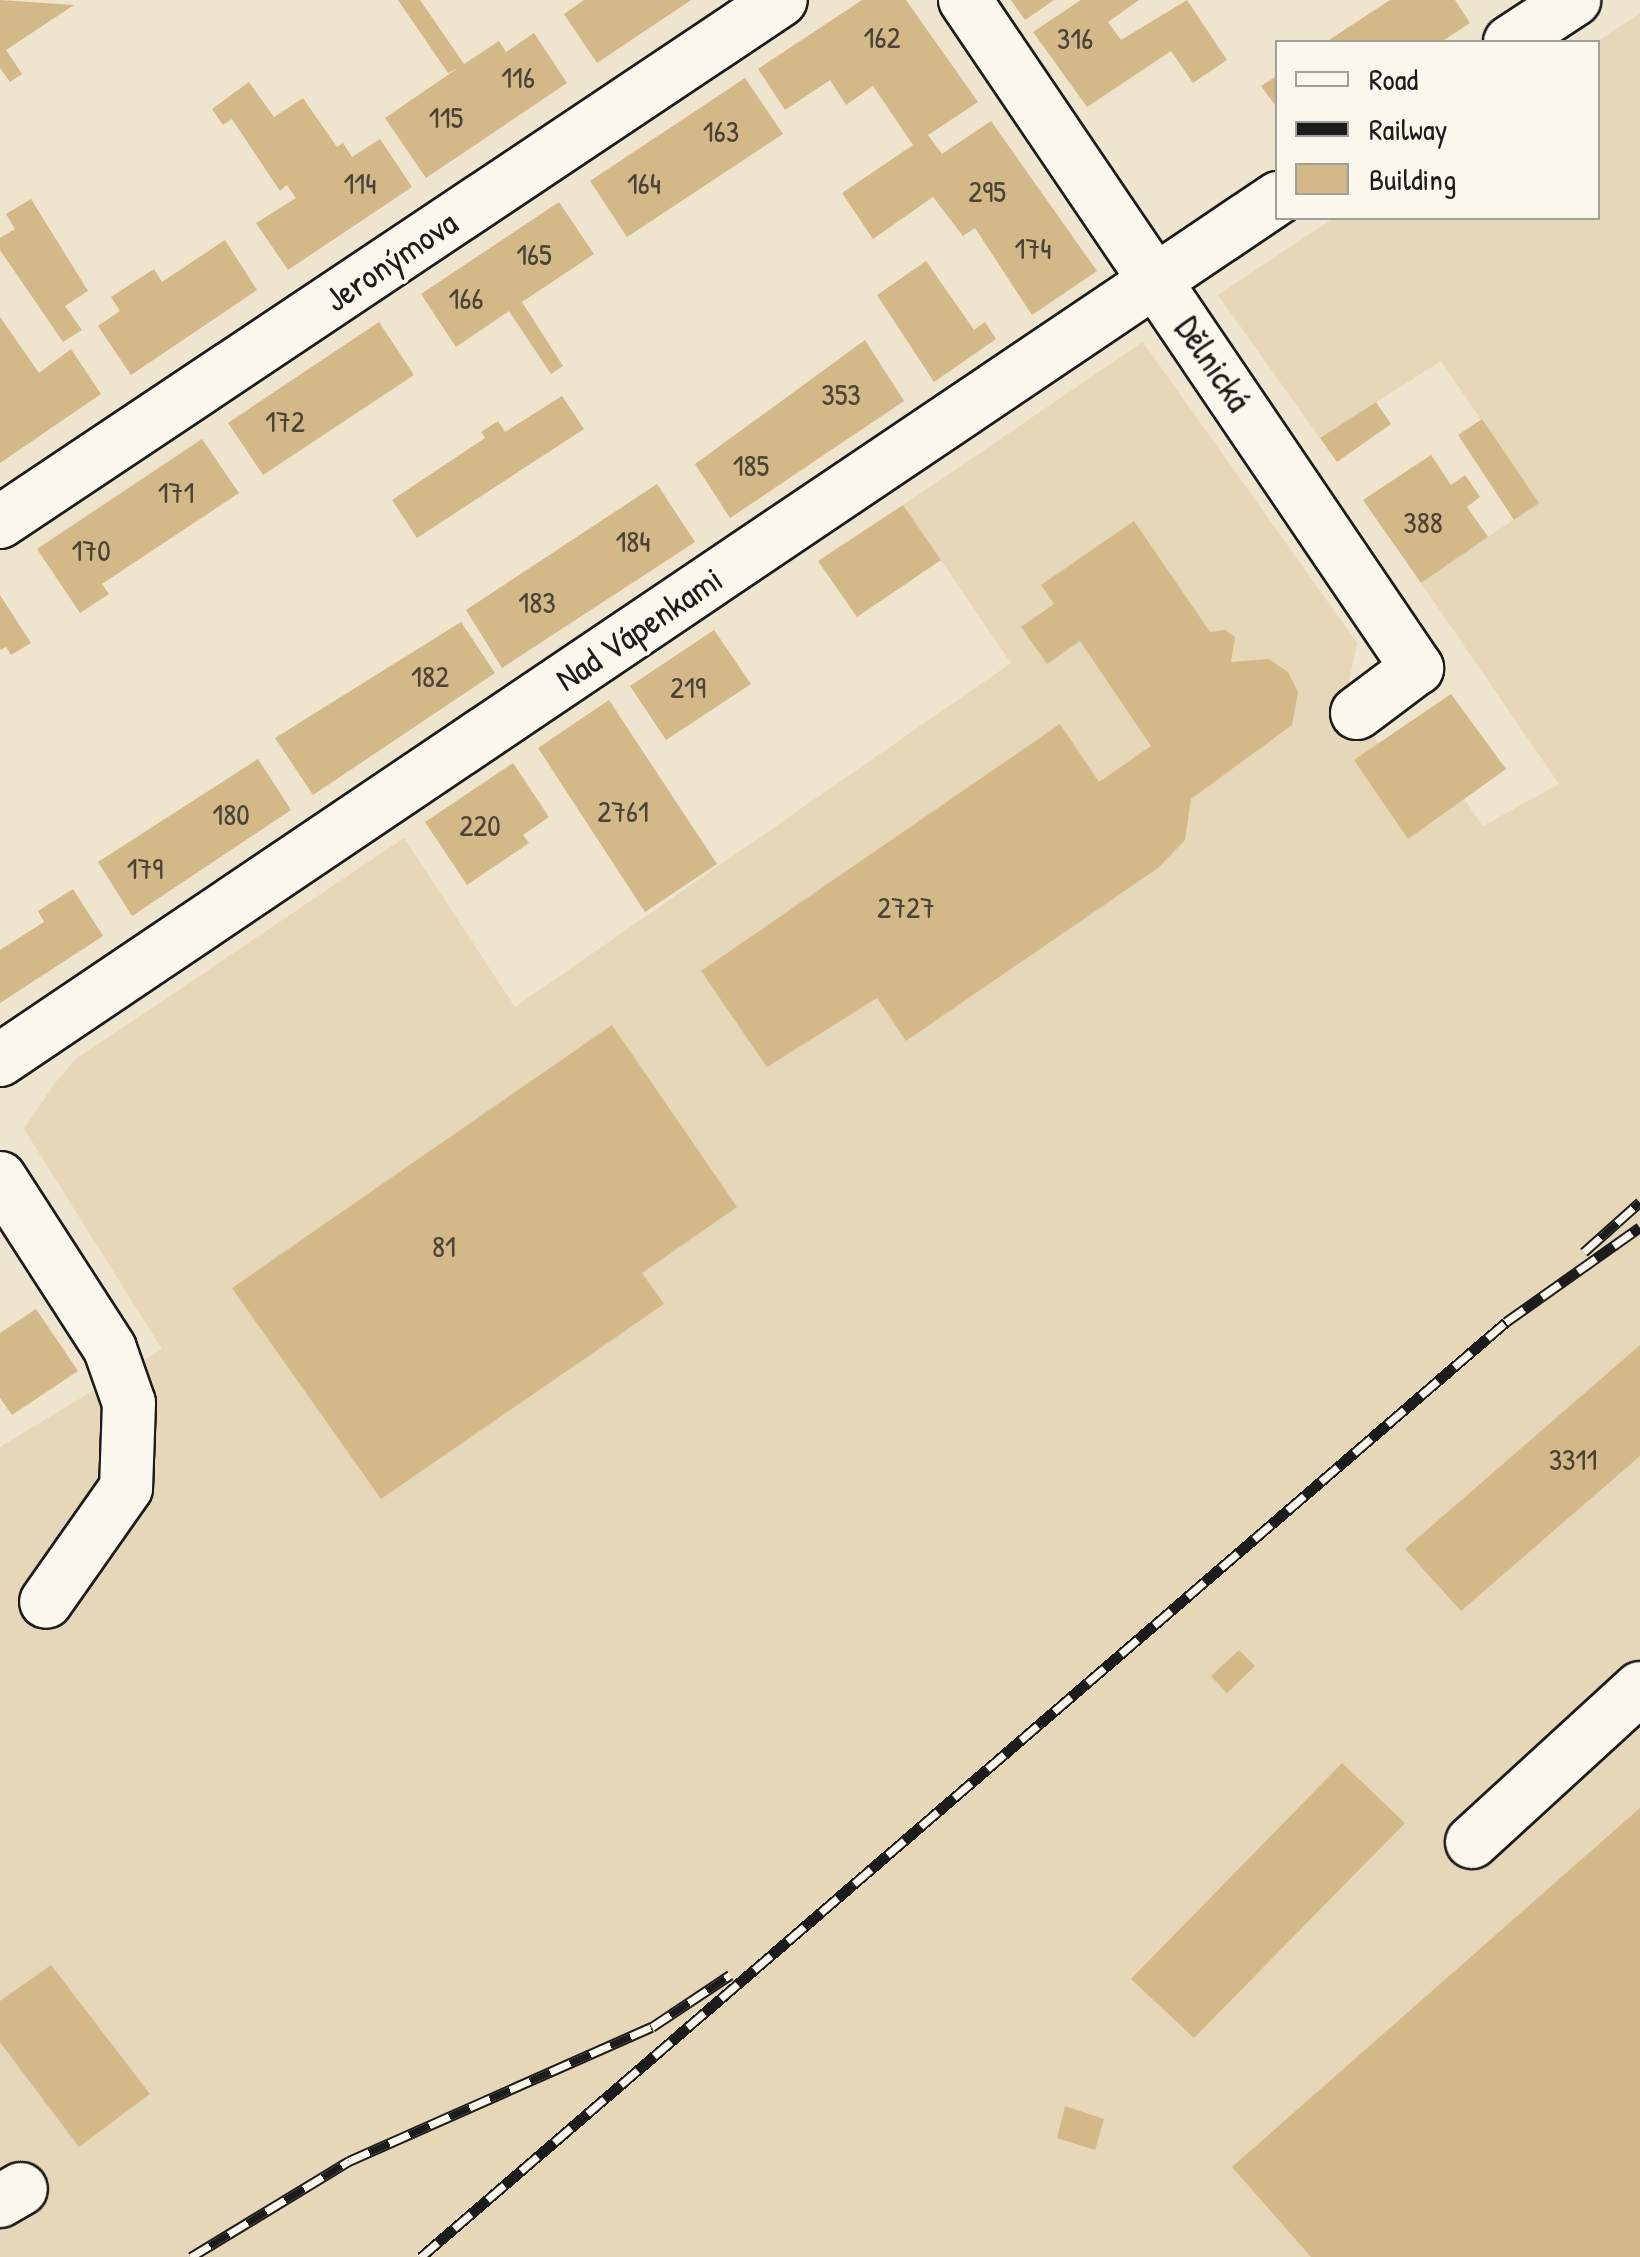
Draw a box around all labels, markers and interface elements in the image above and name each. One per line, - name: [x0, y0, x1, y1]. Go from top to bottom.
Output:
- house number: 162: [864, 19, 900, 55]
- house number: 316: [1057, 20, 1093, 56]
- legend: [1275, 40, 1600, 220]
- house number: 116: [501, 59, 535, 95]
- text: Road: [1369, 59, 1418, 99]
- house number: 115: [429, 99, 463, 135]
- text: Railway: [1369, 109, 1447, 149]
- house number: 163: [703, 113, 739, 149]
- text: Building: [1369, 159, 1456, 199]
- house number: 114: [343, 165, 377, 201]
- house number: 164: [627, 165, 661, 201]
- house number: 295: [968, 173, 1006, 209]
- street label: Jeronýmova: [317, 201, 465, 321]
- house number: 174: [1015, 230, 1051, 266]
- house number: 165: [516, 236, 552, 272]
- house number: 166: [449, 280, 483, 316]
- street label: Dělnická: [1166, 309, 1260, 419]
- house number: 353: [821, 376, 861, 412]
- house number: 172: [265, 403, 305, 439]
- house number: 185: [733, 447, 769, 483]
- house number: 171: [158, 474, 194, 510]
- house number: 388: [1403, 504, 1443, 540]
- house number: 184: [615, 523, 651, 559]
- house number: 170: [71, 532, 111, 568]
- street label: Nad Vápenkami: [548, 558, 730, 700]
- house number: 183: [518, 584, 556, 620]
- house number: 182: [411, 658, 449, 694]
- house number: 219: [670, 669, 706, 705]
- house number: 2761: [597, 793, 649, 829]
- house number: 180: [212, 796, 250, 832]
- house number: 220: [459, 807, 501, 843]
- house number: 179: [127, 850, 163, 886]
- house number: 2727: [877, 889, 935, 925]
- house number: 81: [432, 1228, 456, 1264]
- house number: 3311: [1549, 1441, 1597, 1477]

